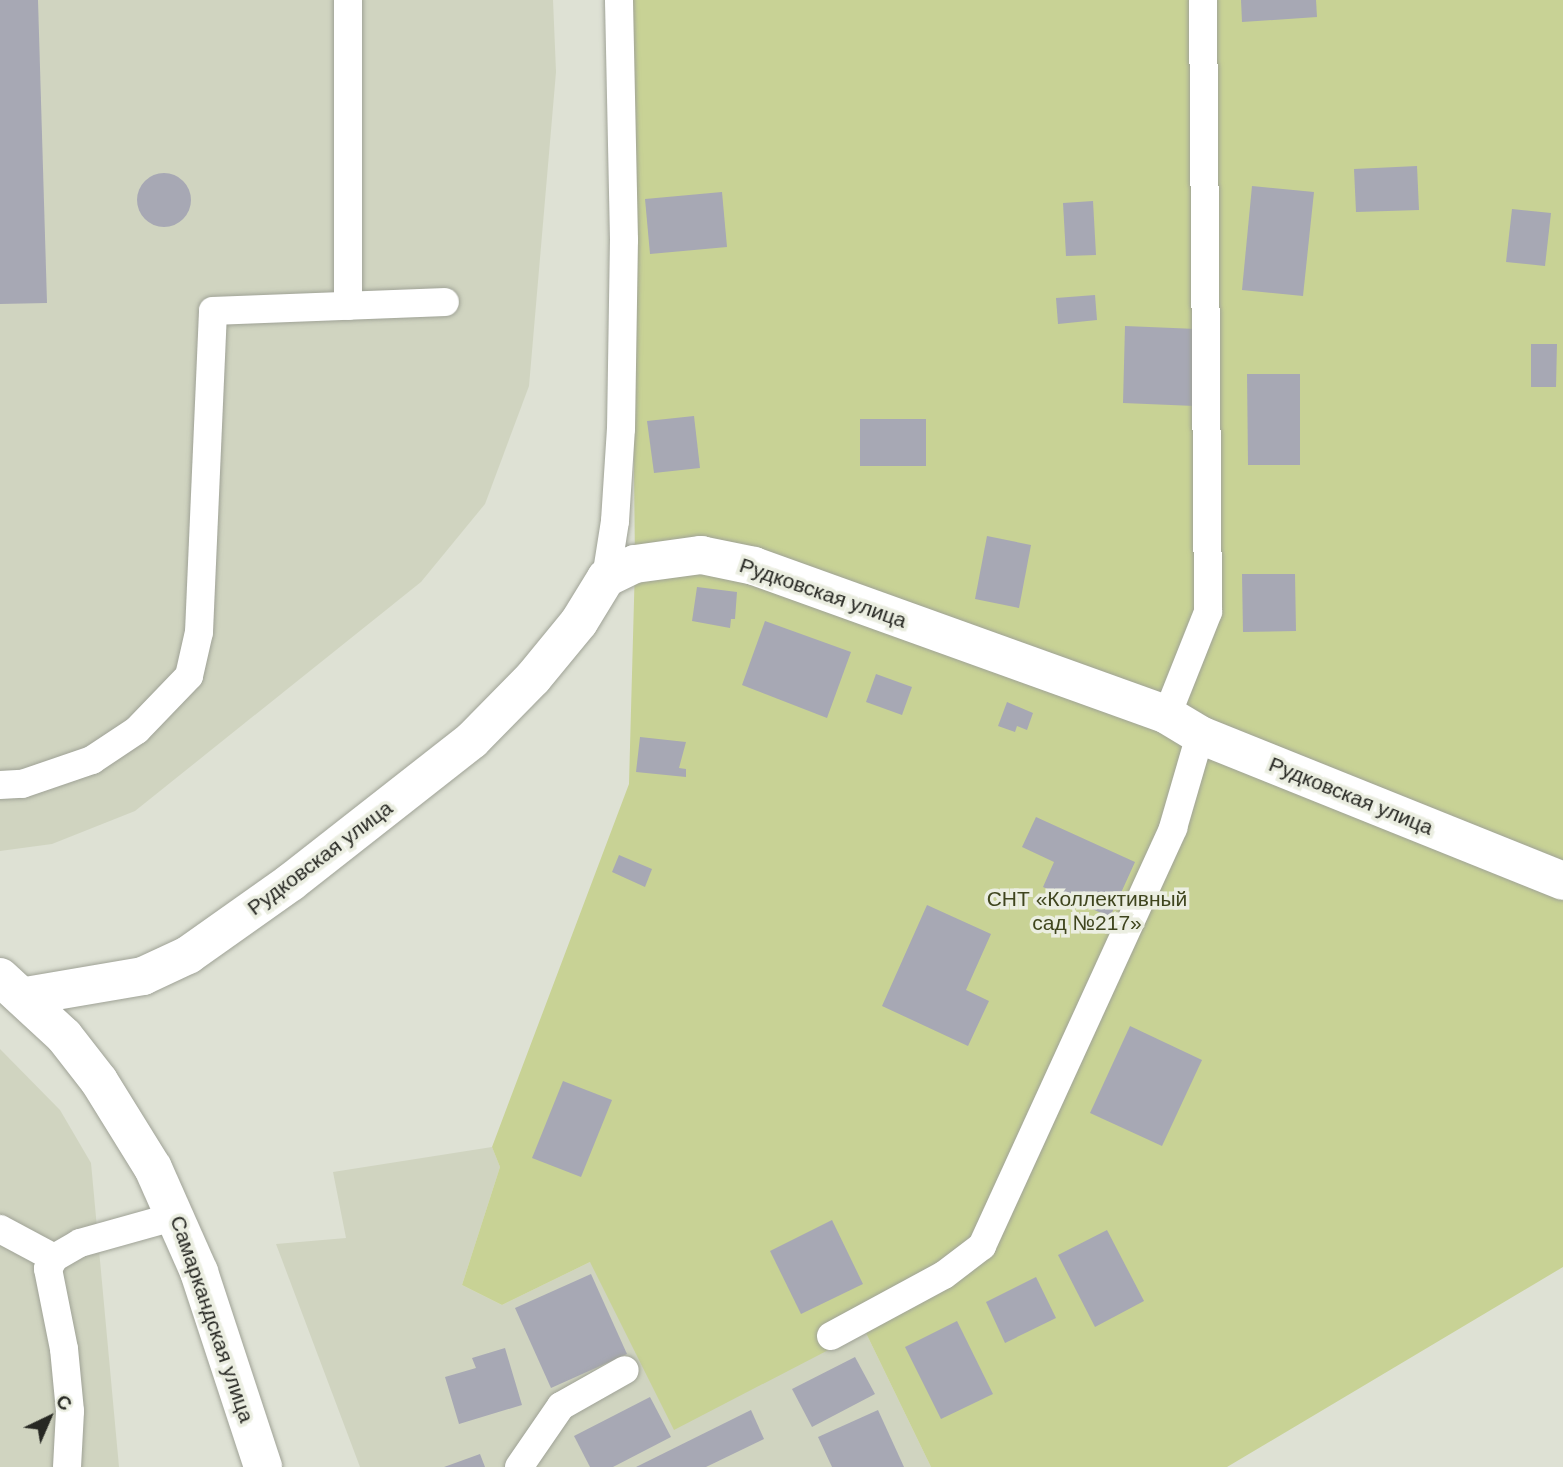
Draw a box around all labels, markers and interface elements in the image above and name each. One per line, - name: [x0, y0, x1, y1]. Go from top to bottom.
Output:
- street label: Рудковская улица: [736, 553, 910, 633]
- street label: Рудковская улица: [1265, 752, 1437, 840]
- street label: Рудковская улица: [243, 795, 397, 921]
- park label: СНТ «Коллективный сад №217»: [987, 886, 1187, 936]
- street label: Самаркандская улица: [165, 1212, 259, 1426]
- north arrow: [14, 1383, 84, 1453]
- text: С: [52, 1390, 76, 1415]

